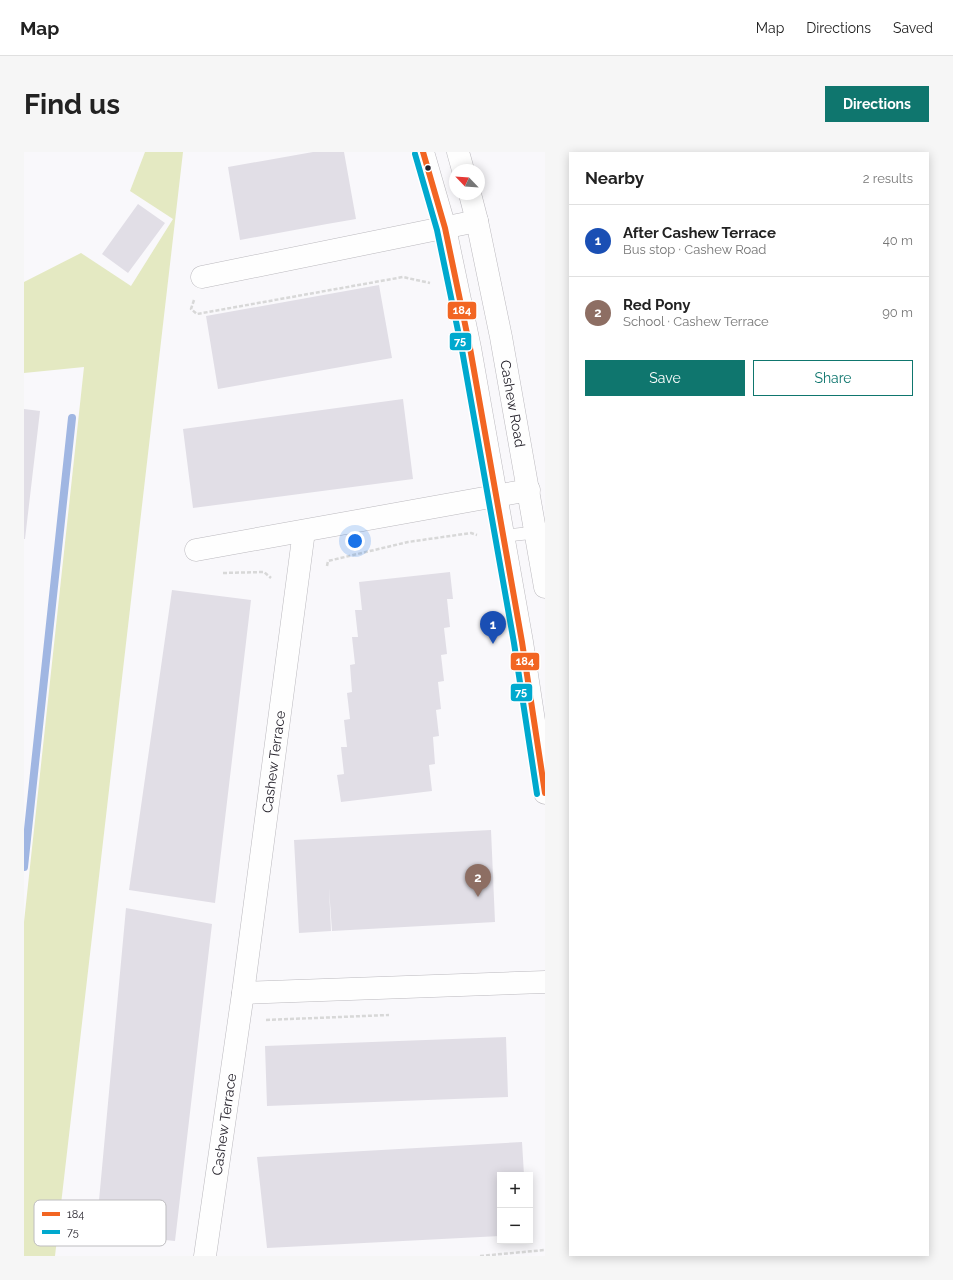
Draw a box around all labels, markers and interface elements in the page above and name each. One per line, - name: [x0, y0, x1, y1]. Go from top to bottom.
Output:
- text: Map: [20, 17, 59, 39]
- text: Map: [756, 20, 784, 36]
- text: Directions: [806, 20, 871, 36]
- text: Saved: [893, 20, 933, 36]
- button: Directions: [825, 86, 929, 122]
- text: Find us: [24, 88, 120, 121]
- unlabelled marker: [423, 163, 433, 173]
- north arrow: [449, 164, 485, 200]
- text: Nearby: [585, 168, 644, 188]
- text: 2 results: [863, 171, 913, 186]
- text: After Cashew Terrace: [623, 224, 776, 242]
- text: 1: [595, 233, 601, 248]
- text: 40 m: [883, 233, 913, 248]
- text: Bus stop · Cashew Road: [623, 242, 766, 257]
- text: Red Pony: [623, 296, 690, 314]
- line badge: 184: [447, 301, 477, 320]
- text: 184: [453, 304, 471, 317]
- text: 2: [594, 305, 602, 320]
- text: 90 m: [882, 305, 913, 320]
- text: School · Cashew Terrace: [623, 314, 769, 329]
- line badge: 75: [449, 332, 472, 351]
- text: 75: [454, 335, 466, 348]
- street label: Cashew Road: [497, 359, 528, 449]
- button: Save: [585, 360, 745, 396]
- button: Share: [753, 360, 913, 396]
- your location: [345, 531, 365, 551]
- pin: 1: [480, 611, 506, 644]
- line badge: 184: [510, 652, 540, 671]
- text: 184: [516, 655, 534, 668]
- line badge: 75: [510, 683, 533, 702]
- text: 75: [515, 686, 527, 699]
- street label: Cashew Terrace: [259, 710, 288, 814]
- pin: 2: [465, 864, 491, 897]
- street label: Cashew Terrace: [209, 1072, 239, 1176]
- map controls: [497, 1172, 533, 1244]
- button: +: [497, 1172, 533, 1208]
- legend: [34, 1200, 166, 1246]
- text: 184: [67, 1208, 84, 1221]
- button: −: [497, 1208, 533, 1244]
- text: 75: [67, 1226, 79, 1239]

